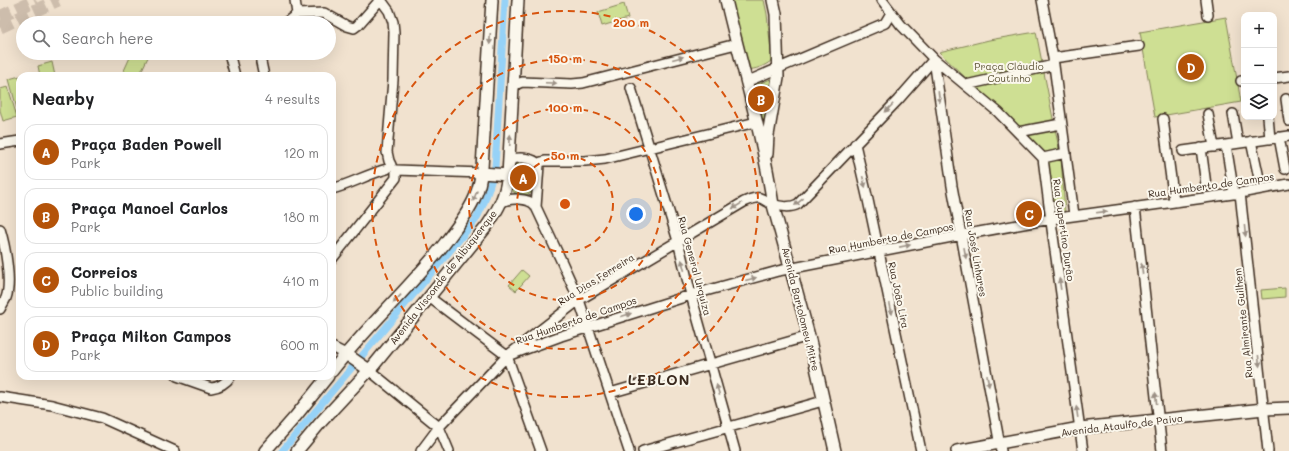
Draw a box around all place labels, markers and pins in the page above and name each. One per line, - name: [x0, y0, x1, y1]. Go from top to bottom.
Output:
- pin: D: [1178, 52, 1204, 82]
- pin: B: [748, 84, 774, 114]
- pin: A: [510, 163, 536, 193]
- centre of rings: [558, 197, 572, 211]
- pin: C: [1016, 199, 1042, 229]

